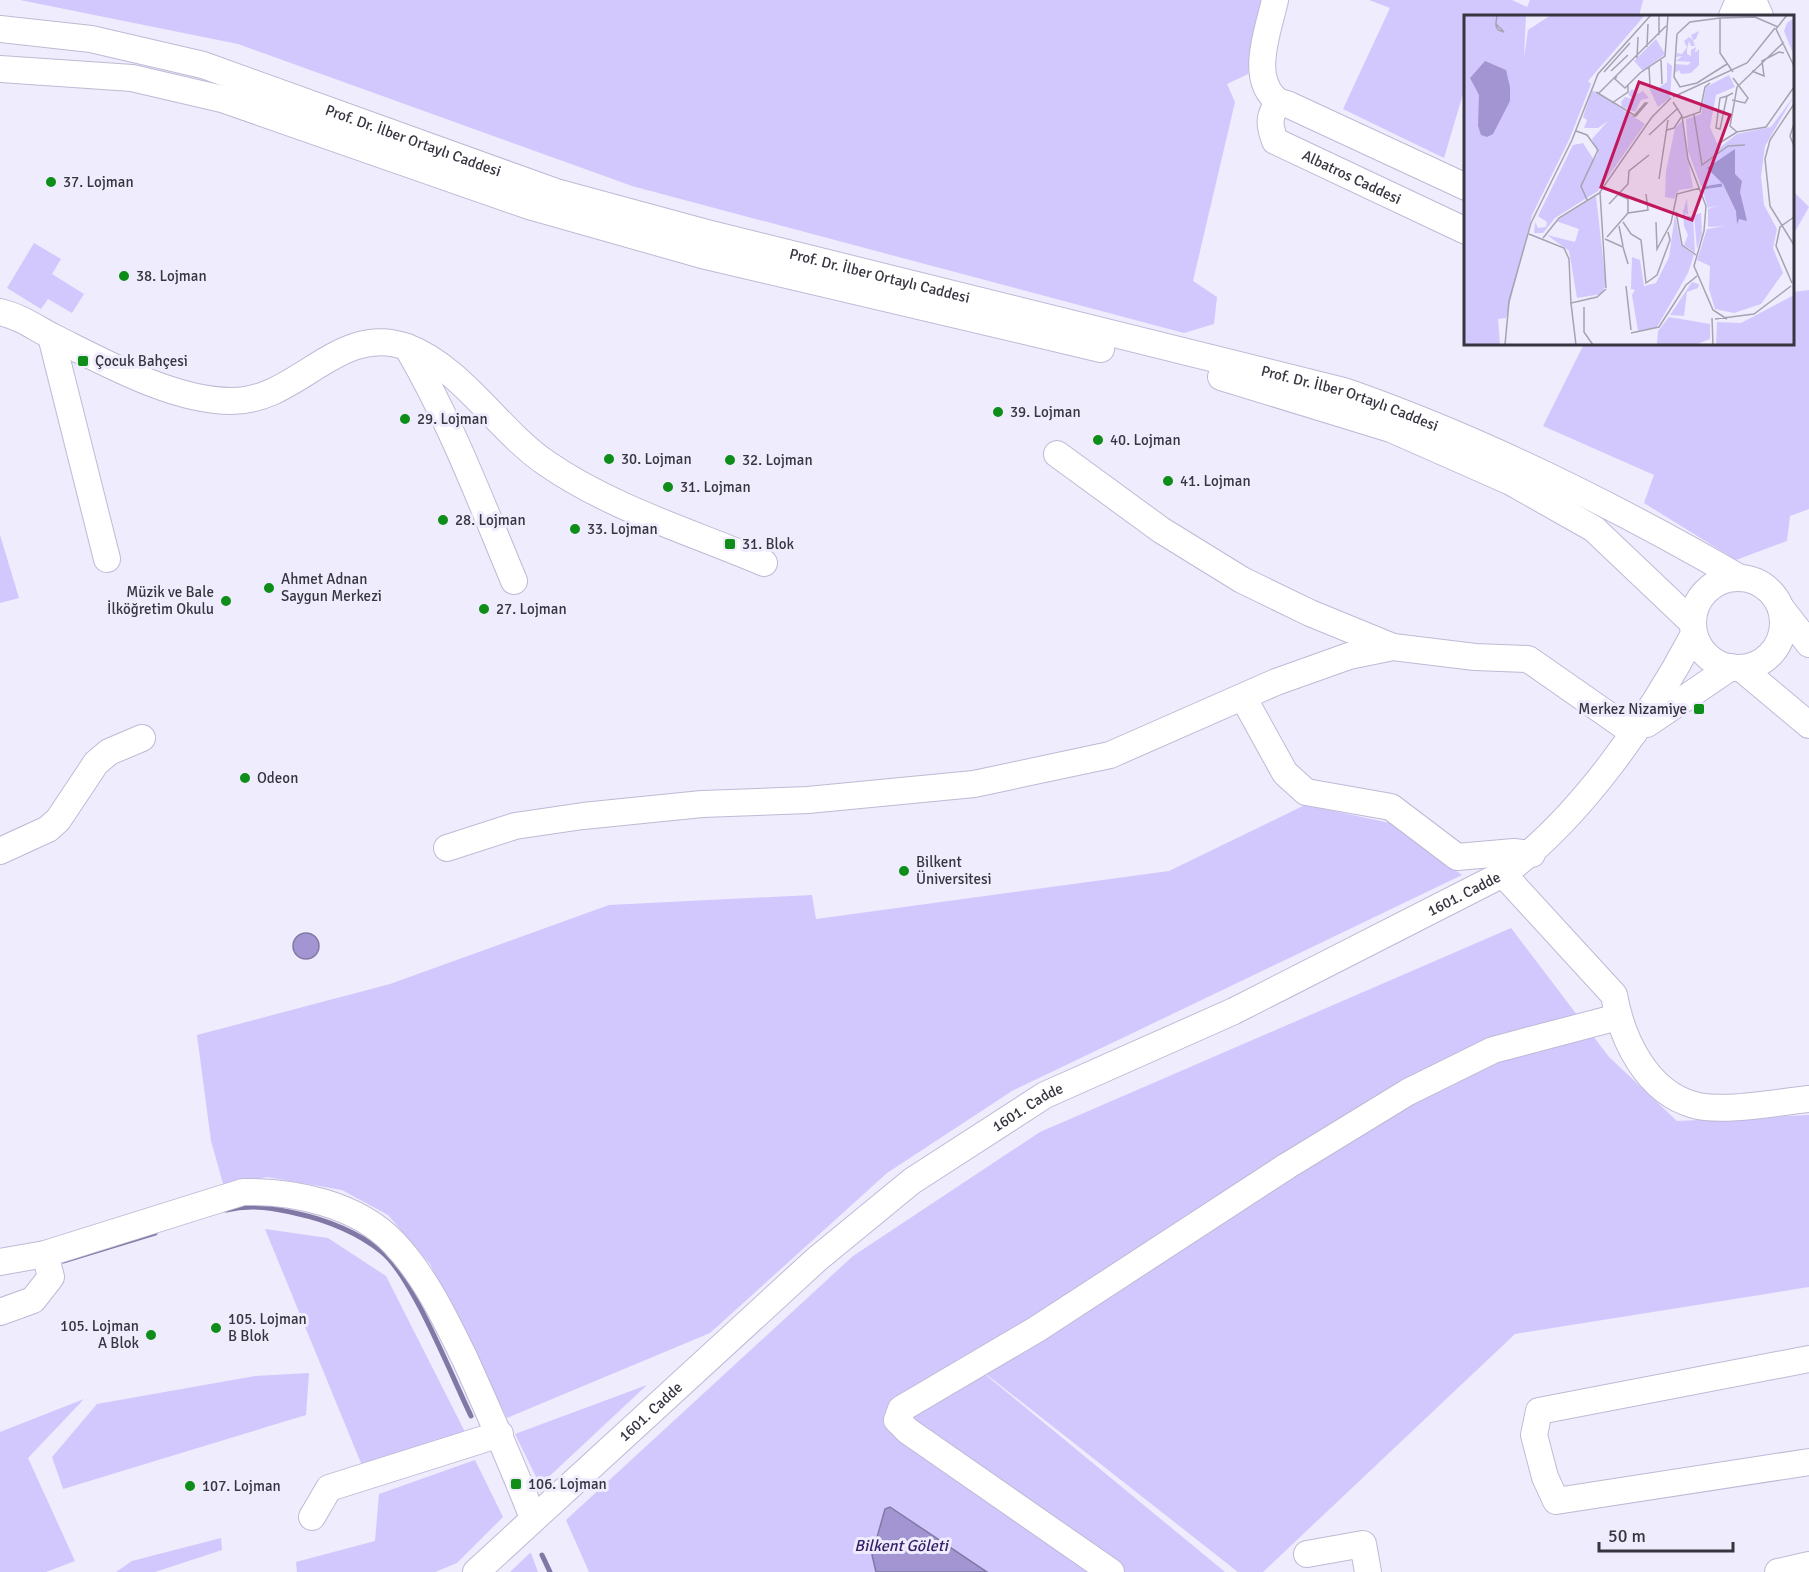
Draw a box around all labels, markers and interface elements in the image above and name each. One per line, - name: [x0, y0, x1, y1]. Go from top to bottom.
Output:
- inset map: [1464, 15, 1794, 345]
- street label: Prof. Dr. İlber Ortaylı Caddesi: [323, 101, 504, 181]
- street label: Albatros Caddesi: [1299, 146, 1404, 208]
- place label: 37. Lojman: [63, 173, 134, 191]
- marker: 37. Lojman: [44, 175, 58, 189]
- street label: Prof. Dr. İlber Ortaylı Caddesi: [787, 245, 972, 307]
- place label: 38. Lojman: [136, 267, 207, 285]
- marker: 38. Lojman: [117, 269, 131, 283]
- place label: Çocuk Bahçesi: [95, 352, 188, 370]
- marker: Çocuk Bahçesi: [76, 354, 90, 368]
- street label: Prof. Dr. İlber Ortaylı Caddesi: [1259, 362, 1441, 435]
- place label: 39. Lojman: [1010, 403, 1081, 421]
- marker: 39. Lojman: [991, 405, 1005, 419]
- place label: 29. Lojman: [417, 410, 488, 428]
- marker: 29. Lojman: [398, 412, 412, 426]
- place label: 40. Lojman: [1110, 431, 1181, 449]
- marker: 40. Lojman: [1091, 433, 1105, 447]
- place label: 30. Lojman: [621, 450, 692, 468]
- place label: 32. Lojman: [742, 451, 813, 469]
- marker: 30. Lojman: [602, 452, 616, 466]
- marker: 32. Lojman: [723, 453, 737, 467]
- place label: 41. Lojman: [1180, 472, 1251, 490]
- marker: 41. Lojman: [1161, 474, 1175, 488]
- place label: 31. Lojman: [680, 478, 751, 496]
- marker: 31. Lojman: [661, 480, 675, 494]
- place label: 28. Lojman: [455, 511, 526, 529]
- marker: 28. Lojman: [436, 513, 450, 527]
- place label: 33. Lojman: [587, 520, 658, 538]
- marker: 33. Lojman: [568, 522, 582, 536]
- place label: 31. Blok: [742, 535, 795, 553]
- marker: 31. Blok: [723, 537, 737, 551]
- place label: Ahmet Adnan Saygun Merkezi: [281, 570, 382, 605]
- marker: Ahmet Adnan Saygun Merkezi: [262, 581, 276, 595]
- place label: Müzik ve Bale İlköğretim Okulu: [107, 583, 214, 618]
- marker: Müzik ve Bale İlköğretim Okulu: [219, 594, 233, 608]
- place label: 27. Lojman: [496, 600, 567, 618]
- marker: 27. Lojman: [477, 602, 491, 616]
- place label: Merkez Nizamiye: [1578, 700, 1687, 718]
- marker: Merkez Nizamiye: [1692, 702, 1706, 716]
- place label: Odeon: [257, 769, 298, 787]
- marker: Odeon: [238, 771, 252, 785]
- place label: Bilkent Üniversitesi: [916, 853, 992, 888]
- marker: Bilkent Üniversitesi: [897, 864, 911, 878]
- street label: 1601. Cadde: [1424, 868, 1503, 920]
- street label: 1601. Cadde: [989, 1079, 1066, 1136]
- place label: 105. Lojman B Blok: [228, 1310, 307, 1345]
- place label: 105. Lojman A Blok: [60, 1317, 139, 1352]
- marker: 105. Lojman B Blok: [209, 1321, 223, 1335]
- marker: 105. Lojman A Blok: [144, 1328, 158, 1342]
- street label: 1601. Cadde: [615, 1378, 686, 1445]
- place label: 106. Lojman: [528, 1475, 607, 1493]
- place label: 107. Lojman: [202, 1477, 281, 1495]
- marker: 106. Lojman: [509, 1477, 523, 1491]
- marker: 107. Lojman: [183, 1479, 197, 1493]
- scale bar: [1599, 1515, 1732, 1553]
- text: 50 m: [1608, 1525, 1646, 1547]
- water label: Bilkent Göleti: [854, 1536, 949, 1556]

